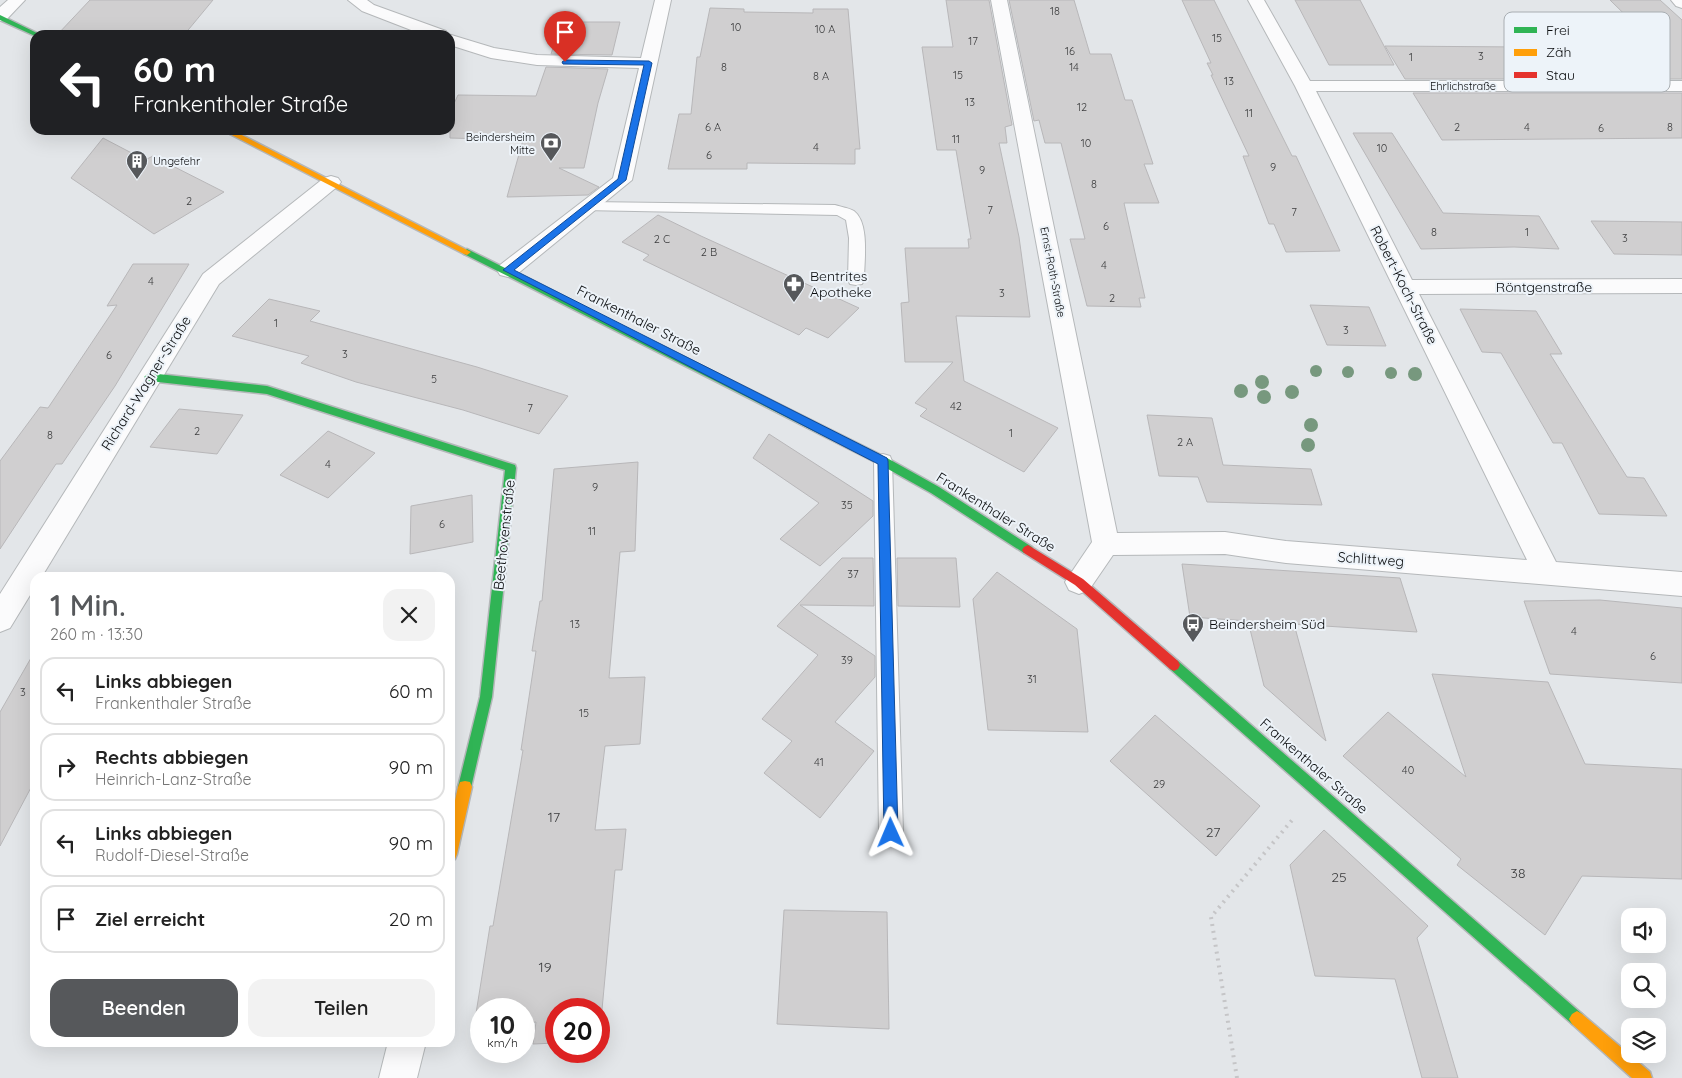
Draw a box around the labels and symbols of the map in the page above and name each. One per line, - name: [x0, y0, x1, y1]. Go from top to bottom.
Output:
- house number: 18: [1050, 4, 1060, 18]
- pin: [544, 11, 586, 62]
- legend: [1504, 12, 1670, 92]
- house number: 10: [731, 20, 741, 34]
- text: Frei: [1546, 21, 1570, 39]
- house number: 10 A: [815, 22, 835, 36]
- house number: 15: [1212, 31, 1222, 45]
- house number: 17: [968, 34, 978, 48]
- text: Zäh: [1546, 43, 1571, 61]
- house number: 16: [1065, 44, 1075, 58]
- house number: 3: [1478, 49, 1484, 63]
- house number: 1: [1409, 50, 1413, 64]
- house number: 8: [721, 60, 727, 74]
- house number: 14: [1069, 60, 1079, 74]
- text: Stau: [1546, 66, 1575, 84]
- house number: 15: [953, 68, 963, 82]
- house number: 8 A: [813, 69, 829, 83]
- house number: 13: [1224, 74, 1234, 88]
- street label: Ehrlichstraße: [1430, 79, 1496, 93]
- house number: 13: [965, 95, 975, 109]
- house number: 12: [1077, 100, 1087, 114]
- house number: 11: [1245, 106, 1253, 120]
- house number: 6 A: [705, 120, 721, 134]
- house number: 2: [1454, 120, 1460, 134]
- house number: 4: [1524, 120, 1530, 134]
- house number: 8: [1667, 120, 1673, 134]
- house number: 6: [1598, 121, 1604, 135]
- place label: Beindersheim Mitte: [466, 130, 535, 157]
- bank icon: Beindersheim Mitte: [539, 131, 563, 162]
- house number: 11: [952, 132, 960, 146]
- house number: 10: [1081, 136, 1091, 150]
- house number: 4: [813, 140, 819, 154]
- house number: 10: [1377, 141, 1387, 155]
- house number: 6: [706, 148, 712, 162]
- building icon: Ungefehr: [125, 149, 149, 180]
- place label: Ungefehr: [153, 154, 201, 168]
- house number: 9: [1270, 160, 1276, 174]
- house number: 9: [979, 163, 985, 177]
- house number: 8: [1091, 177, 1097, 191]
- house number: 2: [186, 194, 192, 208]
- house number: 7: [987, 203, 993, 217]
- house number: 7: [1291, 205, 1297, 219]
- house number: 6: [1103, 219, 1109, 233]
- street label: Robert-Koch-Straße: [1366, 223, 1442, 347]
- house number: 8: [1431, 225, 1437, 239]
- house number: 1: [1525, 225, 1529, 239]
- street label: Ernst-Roth-Straße: [1037, 226, 1069, 318]
- house number: 3: [1622, 231, 1628, 245]
- house number: 2 C: [654, 232, 670, 246]
- house number: 2 B: [701, 245, 717, 259]
- house number: 4: [1101, 258, 1107, 272]
- place label: Bentrites Apotheke: [810, 267, 872, 301]
- pharmacy icon: Bentrites Apotheke: [782, 272, 806, 303]
- house number: 4: [148, 274, 154, 288]
- street label: Röntgenstraße: [1496, 278, 1592, 296]
- street label: Frankenthaler Straße: [574, 281, 704, 359]
- house number: 3: [999, 286, 1005, 300]
- house number: 2: [1109, 291, 1115, 305]
- street label: Richard-Wagner-Straße: [97, 312, 195, 454]
- house number: 1: [274, 316, 278, 330]
- house number: 3: [1343, 323, 1349, 337]
- house number: 3: [342, 347, 348, 361]
- house number: 6: [106, 348, 112, 362]
- house number: 5: [431, 372, 437, 386]
- house number: 42: [950, 399, 962, 413]
- house number: 7: [527, 401, 533, 415]
- house number: 2: [194, 424, 200, 438]
- house number: 1: [1009, 426, 1013, 440]
- house number: 8: [47, 428, 53, 442]
- house number: 2 A: [1177, 435, 1193, 449]
- house number: 4: [325, 457, 331, 471]
- street label: Frankenthaler Straße: [933, 468, 1059, 556]
- street label: Beethovenstraße: [489, 479, 519, 591]
- house number: 9: [592, 480, 598, 494]
- house number: 35: [841, 498, 853, 512]
- house number: 6: [439, 517, 445, 531]
- house number: 11: [588, 524, 596, 538]
- street label: Schlittweg: [1337, 548, 1405, 570]
- house number: 37: [847, 567, 859, 581]
- bus stop icon: Beindersheim Süd: [1181, 612, 1205, 643]
- place label: Beindersheim Süd: [1209, 615, 1325, 633]
- house number: 13: [570, 617, 580, 631]
- house number: 4: [1571, 624, 1577, 638]
- house number: 6: [1650, 649, 1656, 663]
- house number: 39: [841, 653, 853, 667]
- house number: 31: [1027, 672, 1037, 686]
- house number: 3: [20, 685, 26, 699]
- house number: 15: [579, 706, 589, 720]
- street label: Frankenthaler Straße: [1256, 714, 1372, 818]
- house number: 41: [814, 755, 824, 769]
- house number: 40: [1402, 763, 1414, 777]
- house number: 29: [1153, 777, 1165, 791]
- position arrow: [864, 806, 916, 858]
- house number: 17: [548, 808, 560, 826]
- house number: 27: [1206, 823, 1220, 841]
- house number: 38: [1511, 864, 1525, 882]
- house number: 25: [1331, 868, 1347, 886]
- house number: 19: [539, 958, 552, 976]
- speed limit sign: 20: [545, 998, 610, 1063]

